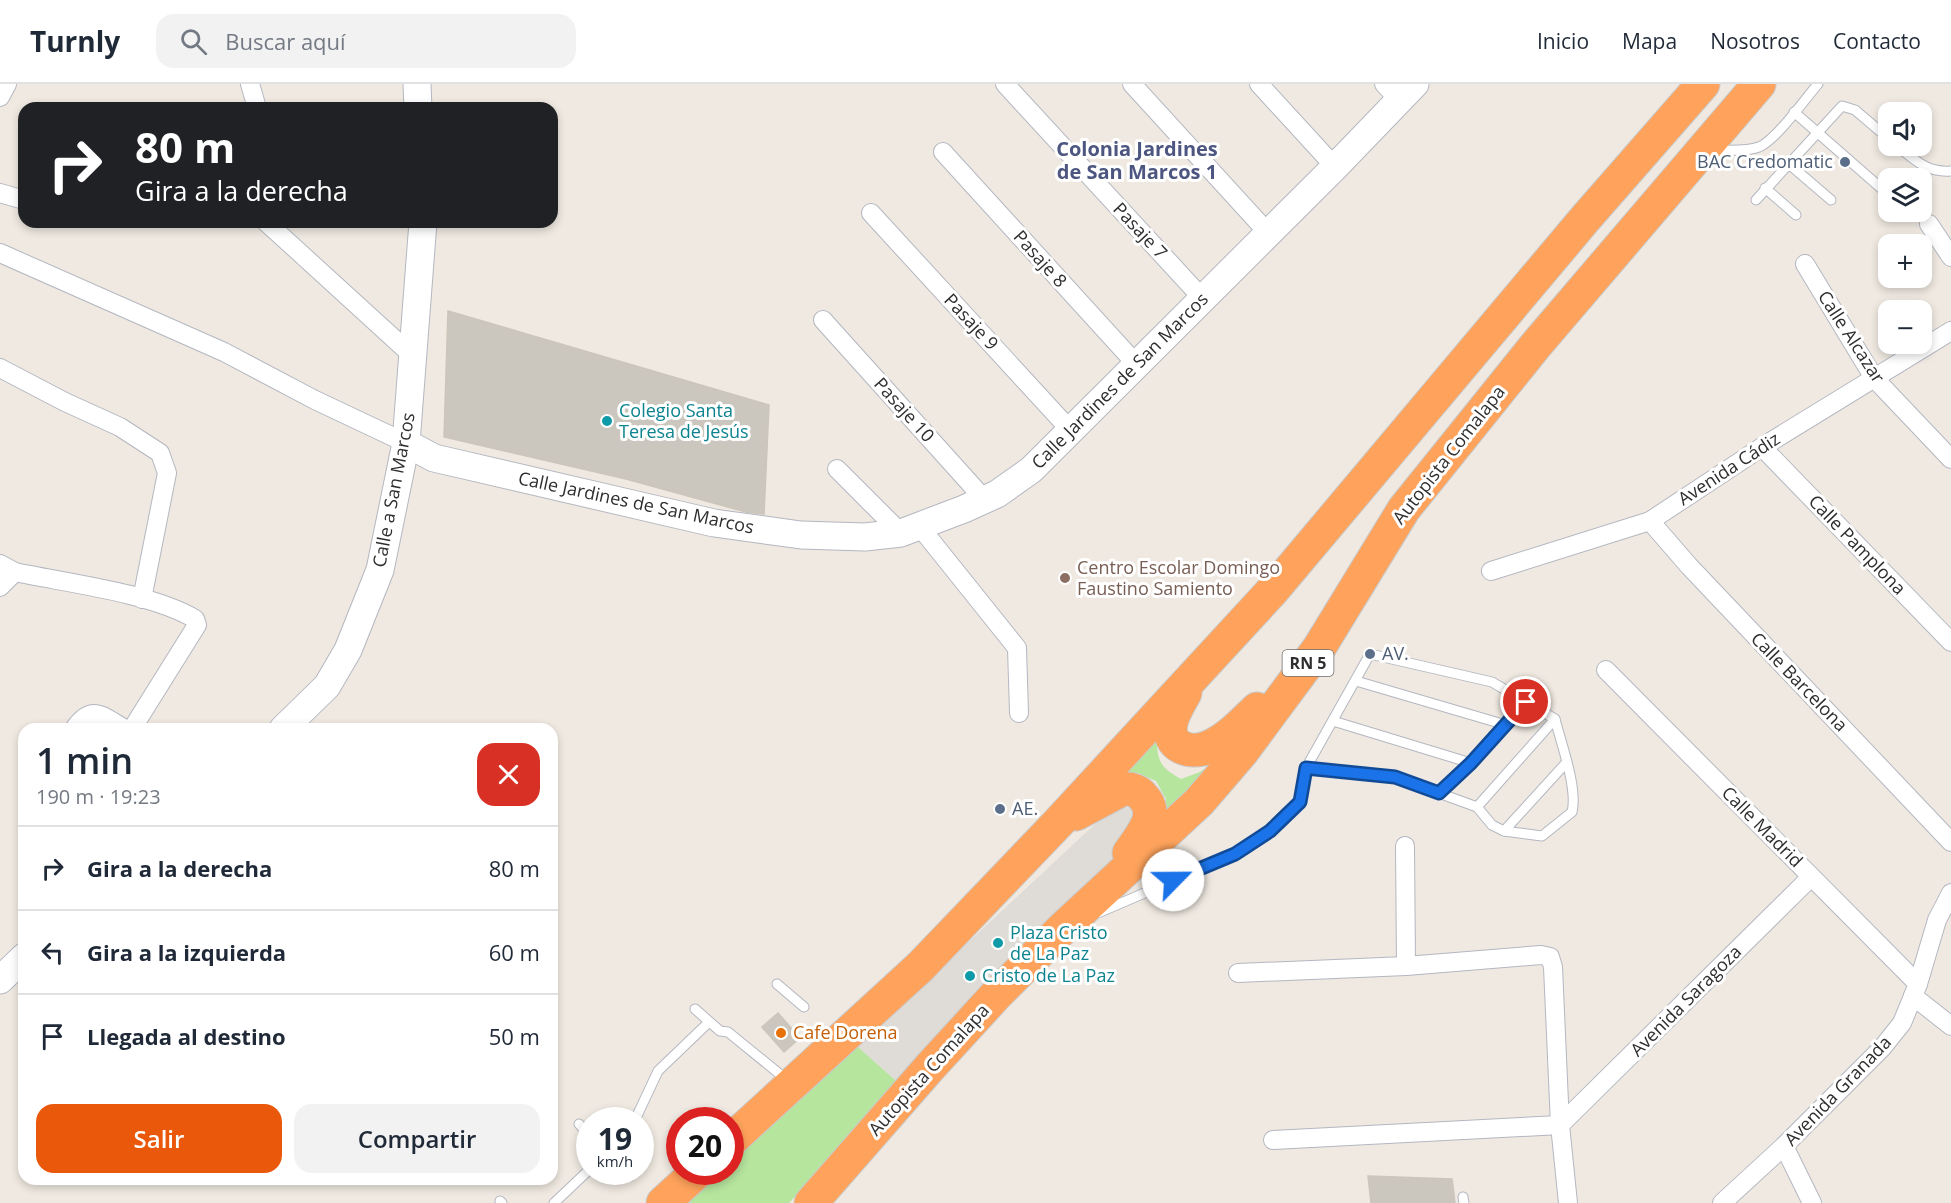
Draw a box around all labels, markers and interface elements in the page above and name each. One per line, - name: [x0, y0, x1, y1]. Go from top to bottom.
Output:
- search box: [156, 14, 576, 68]
- text: Turnly: [30, 22, 120, 60]
- icon: search: [177, 25, 210, 58]
- text: Buscar aquí: [225, 26, 346, 56]
- text: Inicio: [1537, 27, 1589, 55]
- text: Mapa: [1622, 27, 1677, 55]
- text: Nosotros: [1710, 27, 1800, 55]
- text: Contacto: [1833, 27, 1921, 55]
- map controls: [1878, 102, 1932, 354]
- button: sound: [1878, 102, 1932, 156]
- text: 80 m: [135, 118, 235, 175]
- icon: right: [36, 126, 114, 204]
- district label: Colonia Jardines de San Marcos 1: [1056, 135, 1218, 185]
- place label: BAC Credomatic: [1697, 149, 1833, 173]
- marker: BAC Credomatic: [1838, 155, 1852, 169]
- button: layers: [1878, 168, 1932, 222]
- text: Gira a la derecha: [135, 172, 348, 209]
- street label: Pasaje 7: [1108, 197, 1173, 264]
- street label: Pasaje 8: [1009, 225, 1073, 292]
- button: +: [1878, 234, 1932, 288]
- street label: Calle Alcazar: [1813, 286, 1891, 388]
- street label: Calle Jardines de San Marcos: [1026, 287, 1213, 474]
- street label: Pasaje 9: [939, 288, 1004, 355]
- button: −: [1878, 300, 1932, 354]
- street label: Pasaje 10: [869, 372, 940, 447]
- street label: Autopista Comalapa: [1387, 380, 1510, 528]
- place label: Colegio Santa Teresa de Jesús: [619, 398, 749, 443]
- street label: Calle a San Marcos: [366, 410, 420, 569]
- marker: Colegio Santa Teresa de Jesús: [600, 414, 614, 428]
- street label: Avenida Cádiz: [1673, 426, 1784, 510]
- street label: Calle Jardines de San Marcos: [516, 465, 756, 539]
- street label: Calle Pamplona: [1804, 489, 1912, 599]
- place label: Centro Escolar Domingo Faustino Samiento: [1077, 555, 1280, 600]
- marker: Centro Escolar Domingo Faustino Samiento: [1058, 571, 1072, 585]
- street label: Calle Barcelona: [1746, 626, 1853, 736]
- place label: AV.: [1382, 641, 1409, 665]
- marker: AV.: [1363, 647, 1377, 661]
- road number: RN 5: [1282, 650, 1334, 676]
- pin: [1500, 676, 1551, 727]
- icon: arrive: [1509, 685, 1542, 718]
- text: 1 min: [36, 736, 133, 785]
- button: close: [477, 743, 540, 806]
- street label: Calle Madrid: [1717, 781, 1808, 872]
- text: 190 m · 19:23: [36, 783, 161, 810]
- place label: AE.: [1012, 796, 1038, 820]
- marker: AE.: [993, 802, 1007, 816]
- position arrow: [1141, 848, 1205, 912]
- icon: right: [36, 852, 69, 885]
- text: Gira a la derecha: [87, 853, 272, 883]
- text: 80 m: [489, 853, 540, 883]
- place label: Plaza Cristo de La Paz: [1010, 920, 1108, 965]
- icon: left: [36, 936, 69, 969]
- marker: Plaza Cristo de La Paz: [991, 936, 1005, 950]
- text: Gira a la izquierda: [87, 937, 286, 967]
- text: 60 m: [489, 937, 540, 967]
- street label: Avenida Saragoza: [1624, 939, 1746, 1061]
- place label: Cristo de La Paz: [982, 963, 1115, 987]
- marker: Cristo de La Paz: [963, 969, 977, 983]
- street label: Autopista Comalapa: [863, 998, 994, 1140]
- icon: arrive: [36, 1020, 69, 1053]
- place label: Cafe Dorena: [793, 1020, 898, 1044]
- text: Llegada al destino: [87, 1021, 286, 1051]
- text: 50 m: [489, 1021, 540, 1051]
- marker: Cafe Dorena: [774, 1026, 788, 1040]
- street label: Avenida Granada: [1779, 1030, 1896, 1151]
- button: Salir: [36, 1104, 282, 1173]
- button: Compartir: [294, 1104, 540, 1173]
- speed limit sign: 20: [666, 1107, 744, 1185]
- text: 19: [598, 1118, 632, 1159]
- text: km/h: [597, 1151, 633, 1171]

